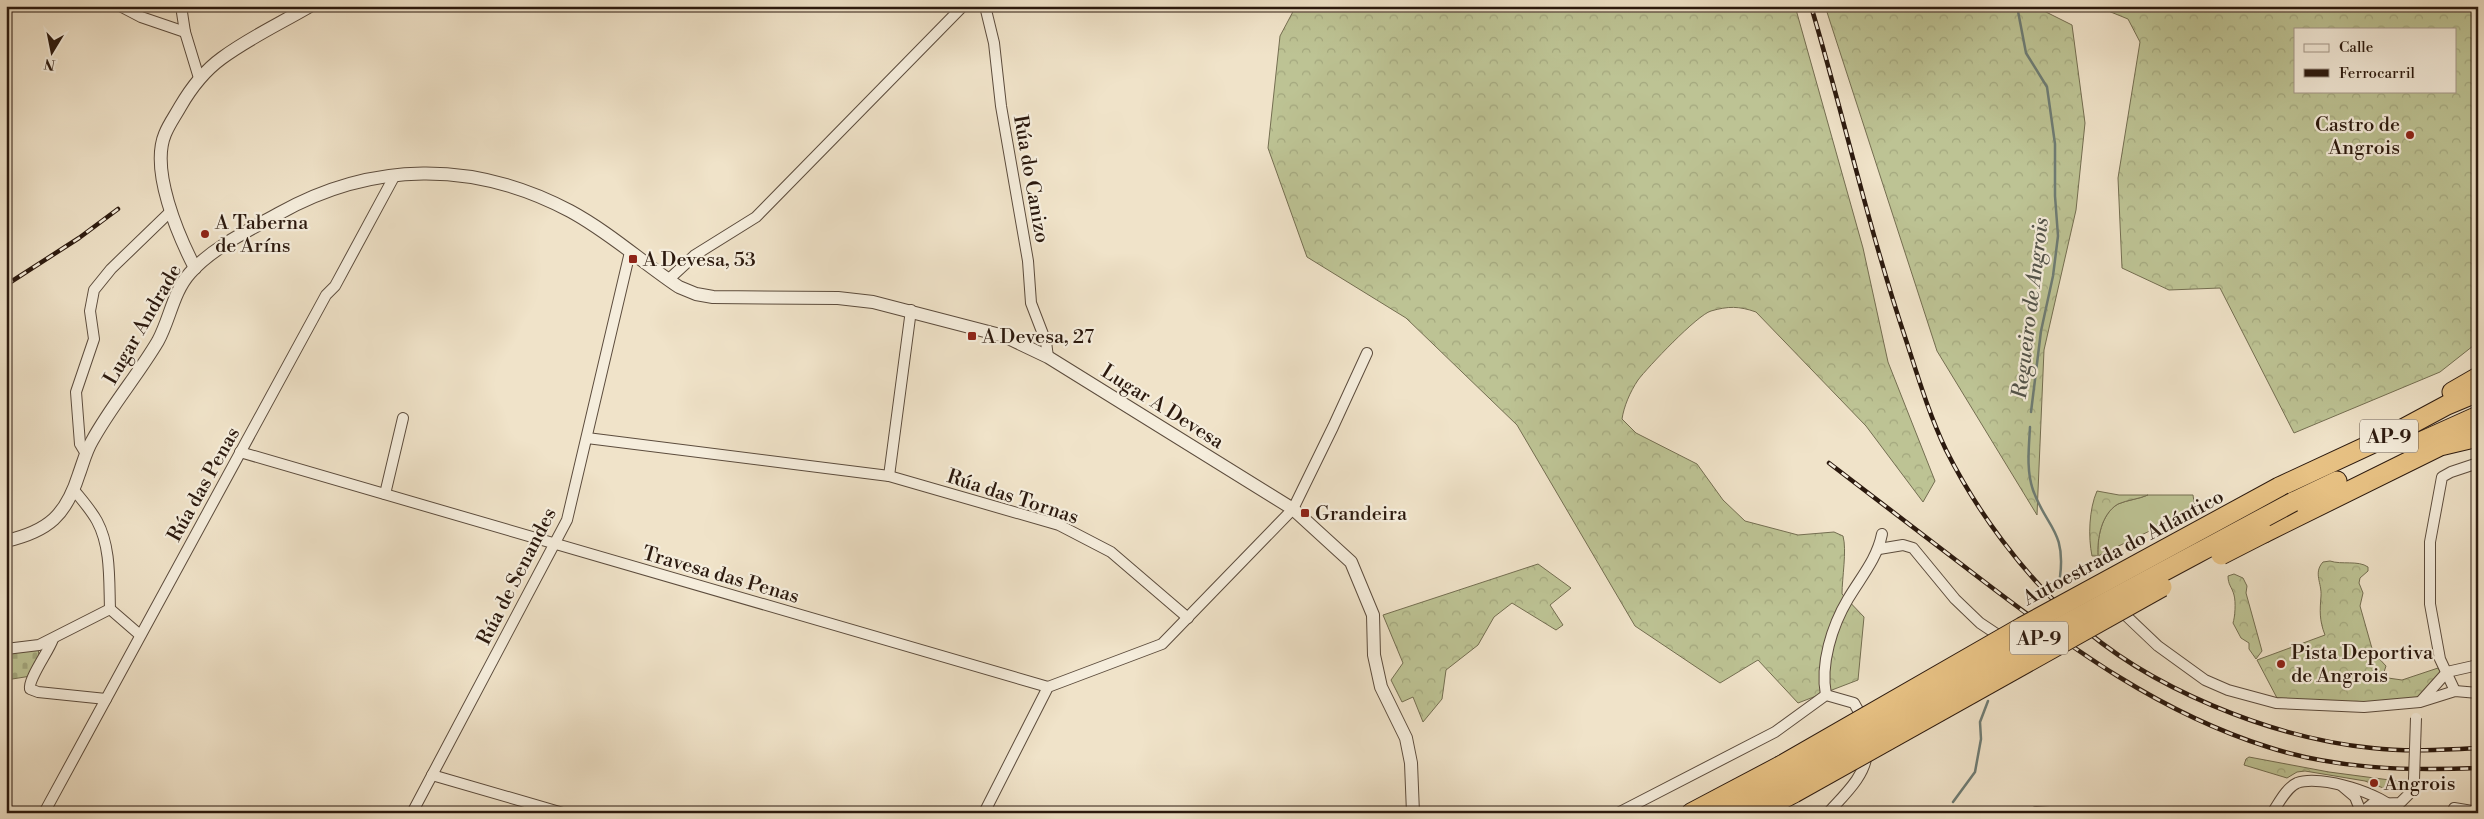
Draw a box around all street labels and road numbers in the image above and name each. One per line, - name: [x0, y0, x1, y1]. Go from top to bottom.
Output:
- street label: Rúa do Canizo: [1007, 113, 1054, 245]
- street label: Lugar Andrade: [99, 260, 188, 389]
- street label: Lugar A Devesa: [1096, 360, 1229, 455]
- road number: AP-9: [2360, 420, 2418, 452]
- street label: Rúa das Penas: [163, 423, 246, 546]
- street label: Rúa das Tornas: [943, 464, 1082, 530]
- street label: Autoestrada do Atlántico: [2018, 485, 2229, 612]
- street label: Rúa de Senandes: [472, 504, 563, 650]
- street label: Travesa das Penas: [639, 541, 802, 610]
- road number: AP-9: [2010, 622, 2068, 654]

